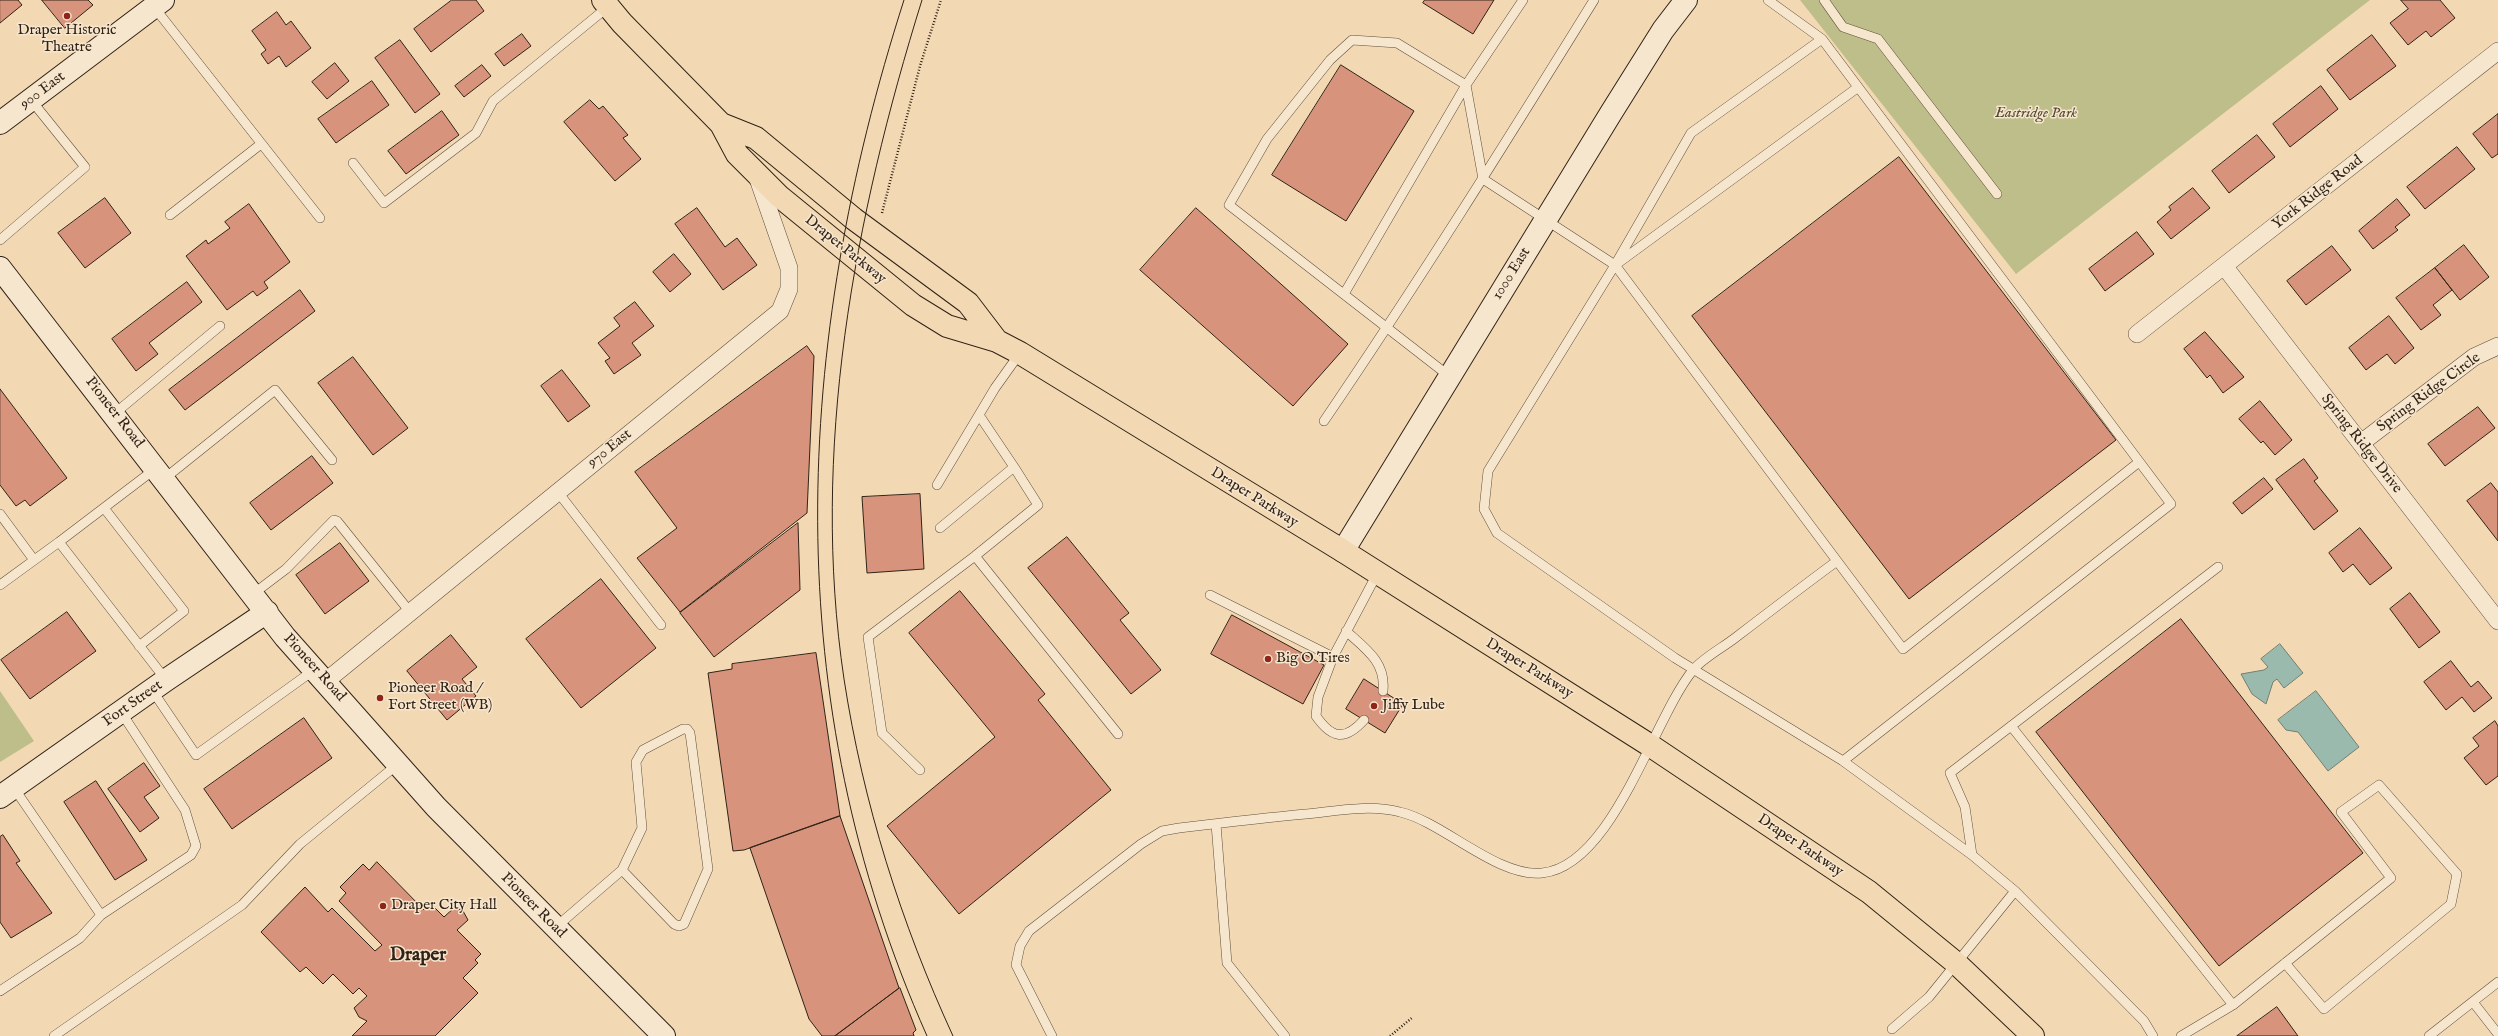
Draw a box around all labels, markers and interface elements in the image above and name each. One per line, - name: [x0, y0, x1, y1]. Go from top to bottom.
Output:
- marker: Draper Historic Theatre: [62, 11, 72, 21]
- place label: Draper Historic Theatre: [17, 22, 117, 57]
- street label: 900 East: [17, 68, 69, 114]
- park label: Eastridge Park: [1995, 105, 2077, 123]
- street label: York Ridge Road: [2269, 152, 2367, 234]
- street label: Draper Parkway: [801, 212, 889, 288]
- street label: 1000 East: [1489, 245, 1535, 303]
- street label: Spring Ridge Circle: [2374, 349, 2484, 437]
- street label: Pioneer Road: [81, 374, 147, 452]
- street label: Spring Ridge Drive: [2317, 391, 2405, 497]
- street label: 970 East: [584, 426, 636, 472]
- street label: Draper Parkway: [1207, 464, 1301, 532]
- street label: Pioneer Road: [279, 630, 349, 706]
- street label: Draper Parkway: [1482, 635, 1576, 703]
- place label: Big O Tires: [1276, 650, 1350, 668]
- marker: Big O Tires: [1263, 654, 1273, 664]
- street label: Fort Street: [100, 677, 166, 731]
- place label: Pioneer Road / Fort Street (WB): [388, 680, 492, 715]
- marker: Pioneer Road / Fort Street (WB): [375, 693, 385, 703]
- place label: Jiffy Lube: [1382, 697, 1445, 715]
- marker: Jiffy Lube: [1369, 701, 1379, 711]
- street label: Draper Parkway: [1754, 811, 1846, 881]
- street label: Pioneer Road: [497, 870, 569, 942]
- place label: Draper City Hall: [391, 897, 497, 915]
- marker: Draper City Hall: [378, 901, 388, 911]
- district label: Draper: [390, 945, 446, 967]

